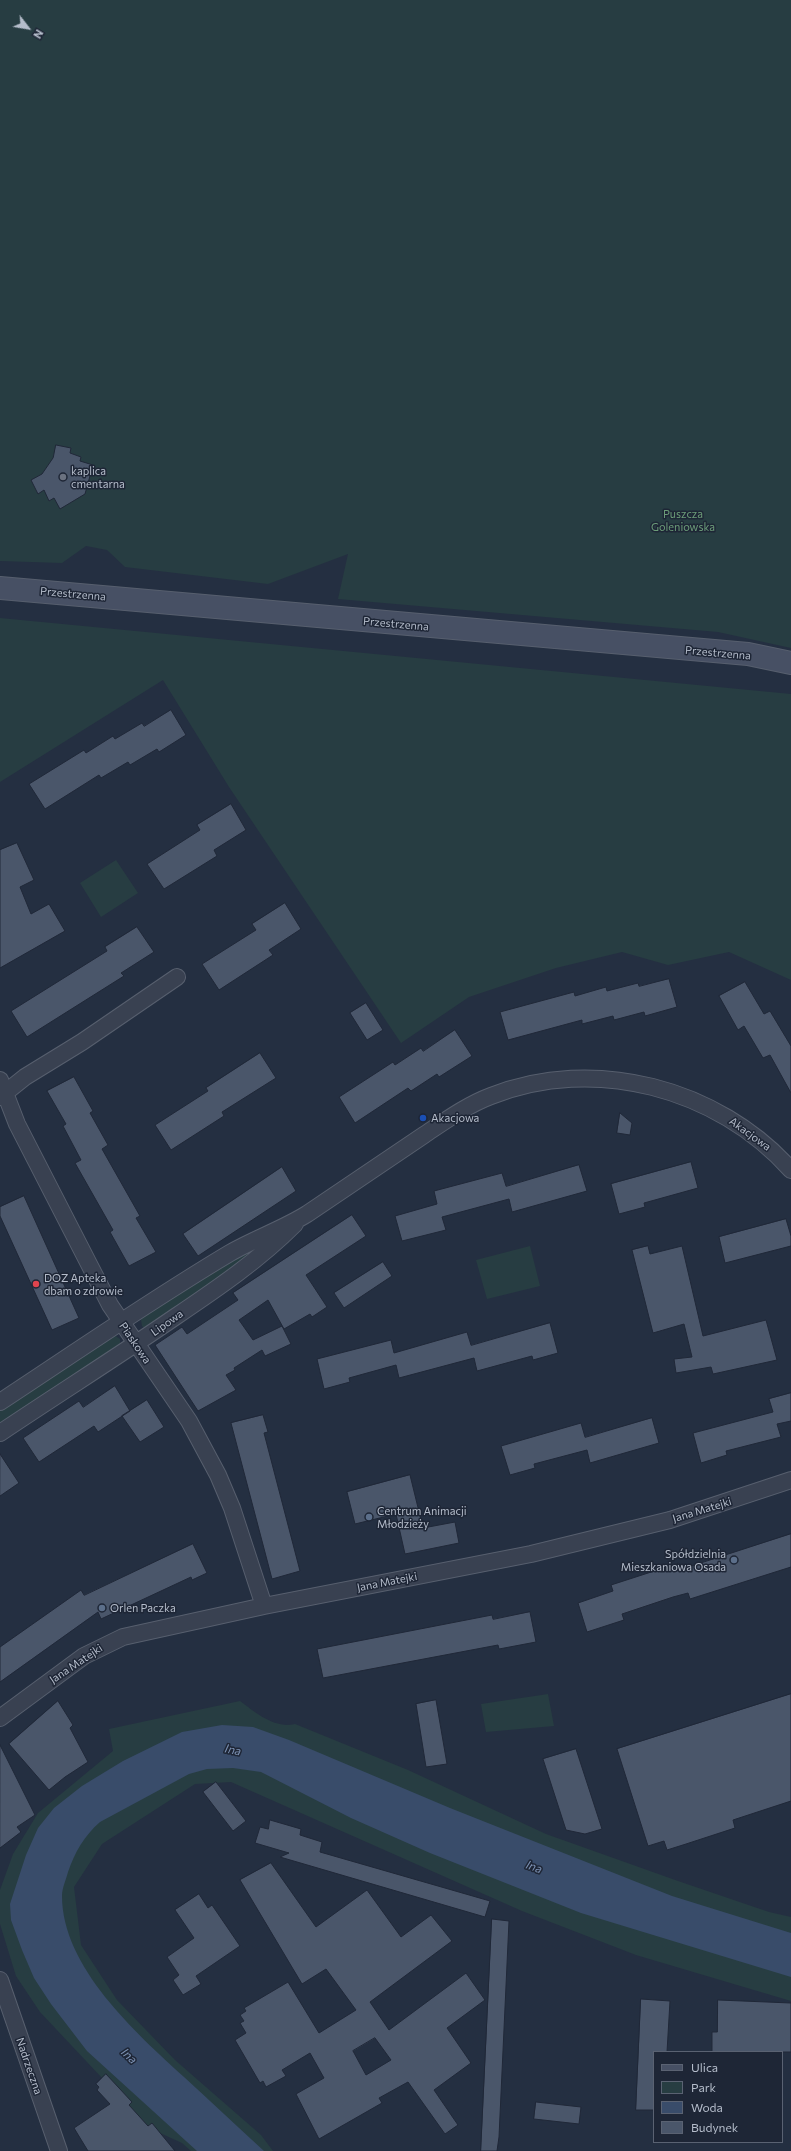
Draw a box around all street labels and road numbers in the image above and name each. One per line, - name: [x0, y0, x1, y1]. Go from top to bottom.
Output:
- street label: Przestrzenna: [40, 585, 106, 603]
- street label: Przestrzenna: [363, 615, 429, 633]
- street label: Przestrzenna: [685, 644, 751, 662]
- street label: Akacjowa: [727, 1114, 773, 1154]
- street label: Lipowa: [148, 1307, 186, 1339]
- street label: Piaskowa: [116, 1320, 154, 1366]
- street label: Jana Matejki: [671, 1495, 733, 1525]
- street label: Jana Matejki: [356, 1570, 418, 1594]
- street label: Jana Matejki: [47, 1641, 105, 1687]
- street label: Nadrzeczna: [13, 2036, 45, 2096]

